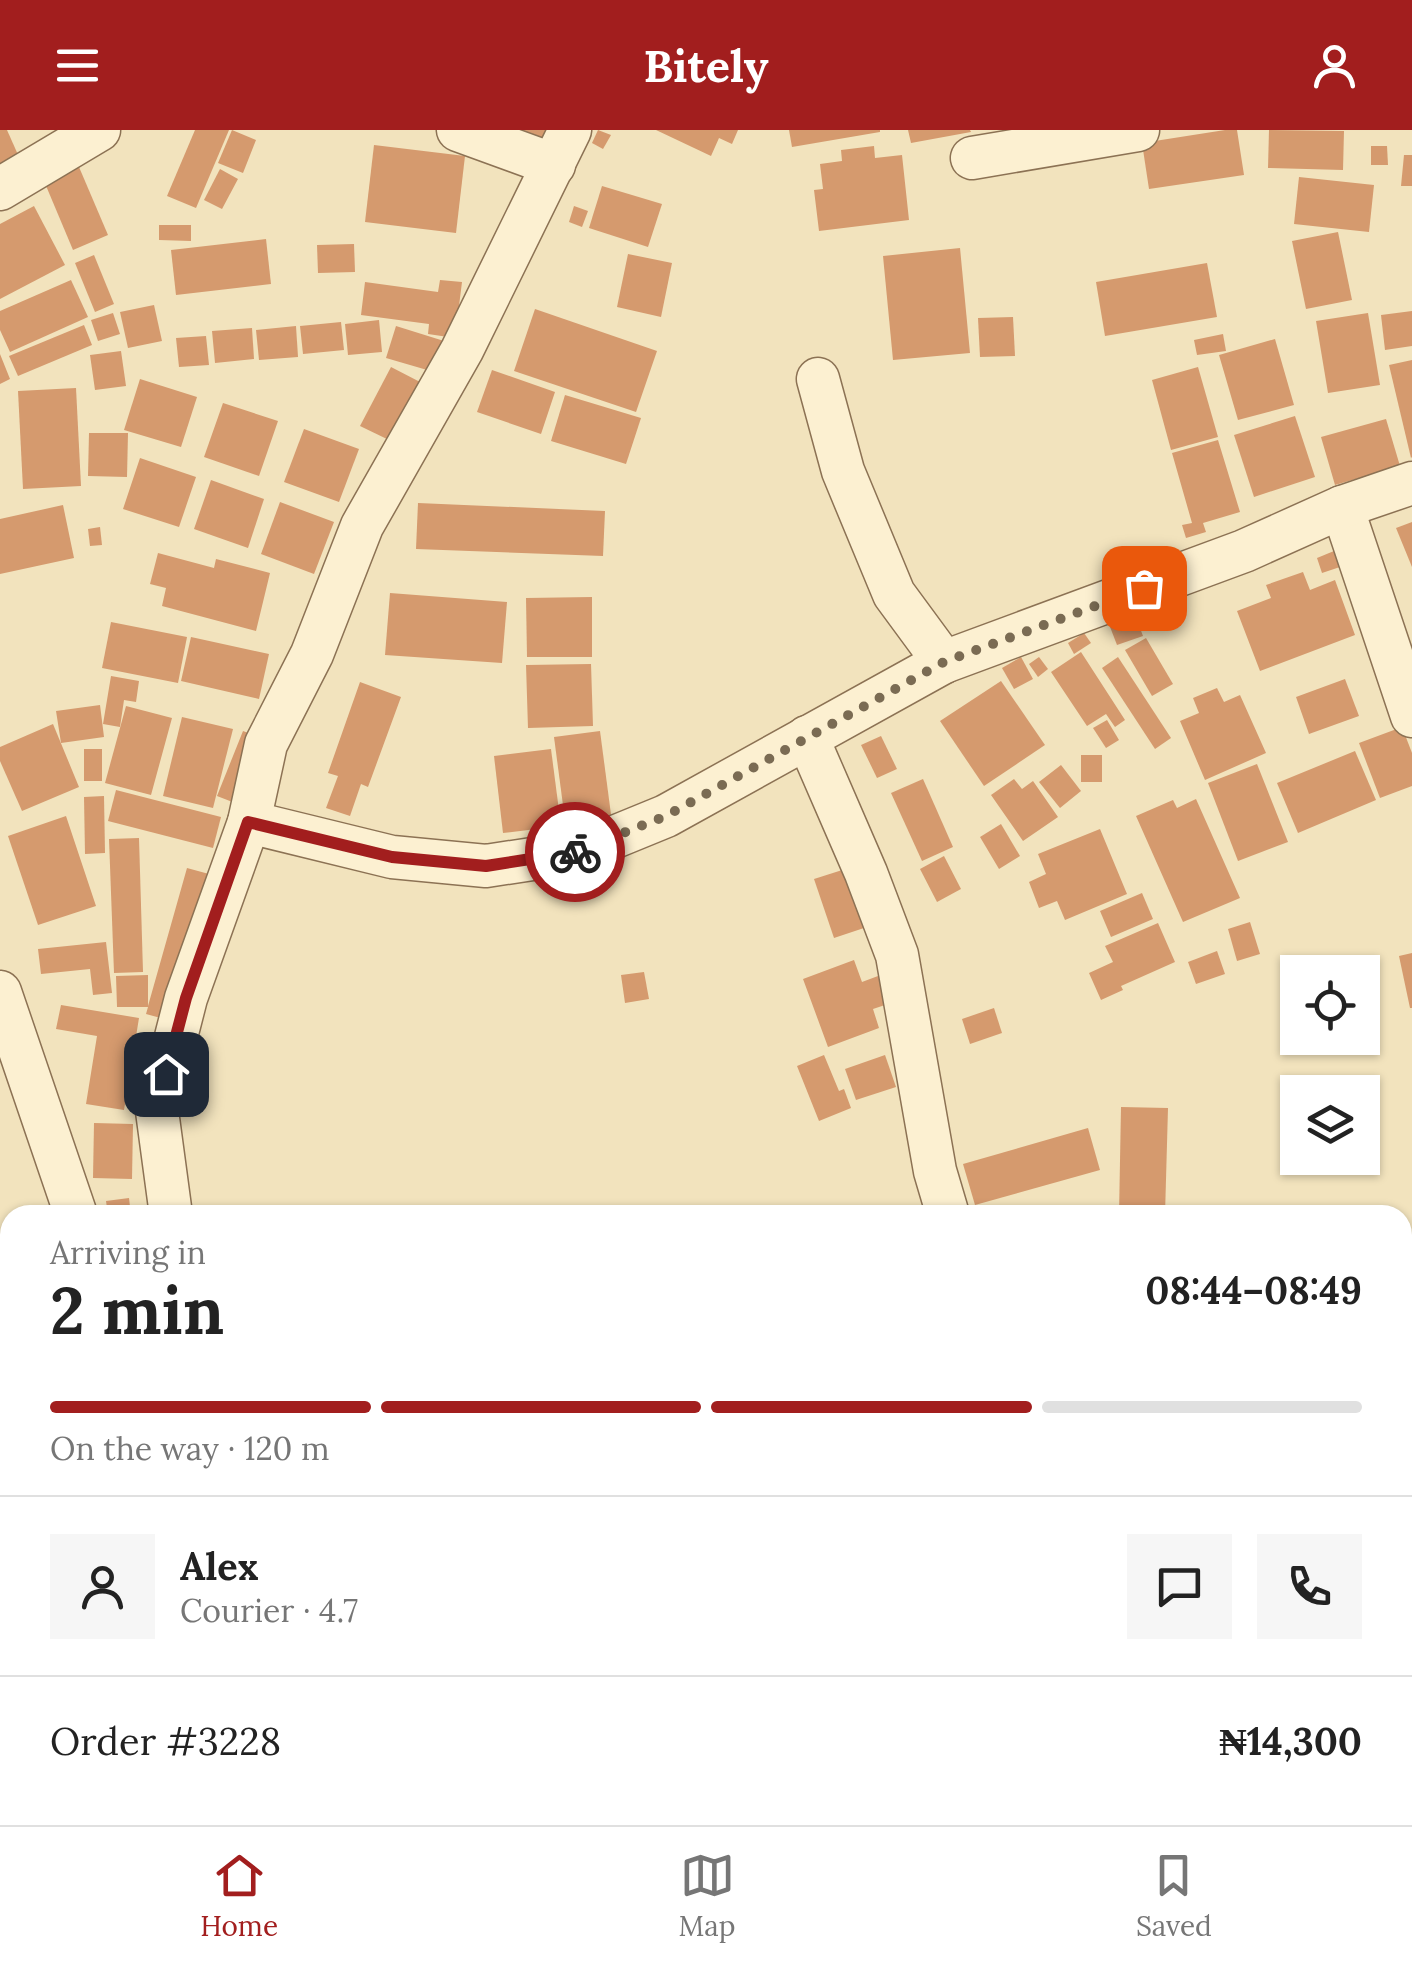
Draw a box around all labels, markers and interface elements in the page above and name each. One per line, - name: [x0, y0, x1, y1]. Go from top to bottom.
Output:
- text: Bitely: [643, 37, 769, 94]
- icon: menu: [50, 38, 105, 93]
- icon: person: [1307, 38, 1362, 93]
- pin: [1102, 546, 1187, 631]
- icon: bag: [1117, 561, 1172, 616]
- courier: [525, 802, 625, 902]
- icon: bike: [548, 825, 603, 880]
- map controls: [1280, 955, 1380, 1175]
- button: locate: [1280, 955, 1380, 1055]
- pin: [124, 1032, 209, 1117]
- icon: home: [139, 1047, 194, 1102]
- button: layers: [1280, 1075, 1380, 1175]
- text: Arriving in: [50, 1232, 206, 1273]
- text: 08:44–08:49: [1145, 1266, 1362, 1314]
- text: 2 min: [50, 1269, 224, 1352]
- text: On the way · 120 m: [50, 1428, 330, 1469]
- button: person: [50, 1534, 155, 1639]
- button: chat: [1127, 1534, 1232, 1639]
- button: phone: [1257, 1534, 1362, 1639]
- text: Alex: [180, 1542, 259, 1590]
- text: Courier · 4.7: [180, 1590, 358, 1631]
- text: Order #3228: [50, 1717, 281, 1765]
- text: ₦14,300: [1219, 1717, 1362, 1765]
- tab: Home: [200, 1848, 278, 1944]
- tab: Map: [679, 1848, 735, 1944]
- tab: Saved: [1136, 1848, 1212, 1944]

